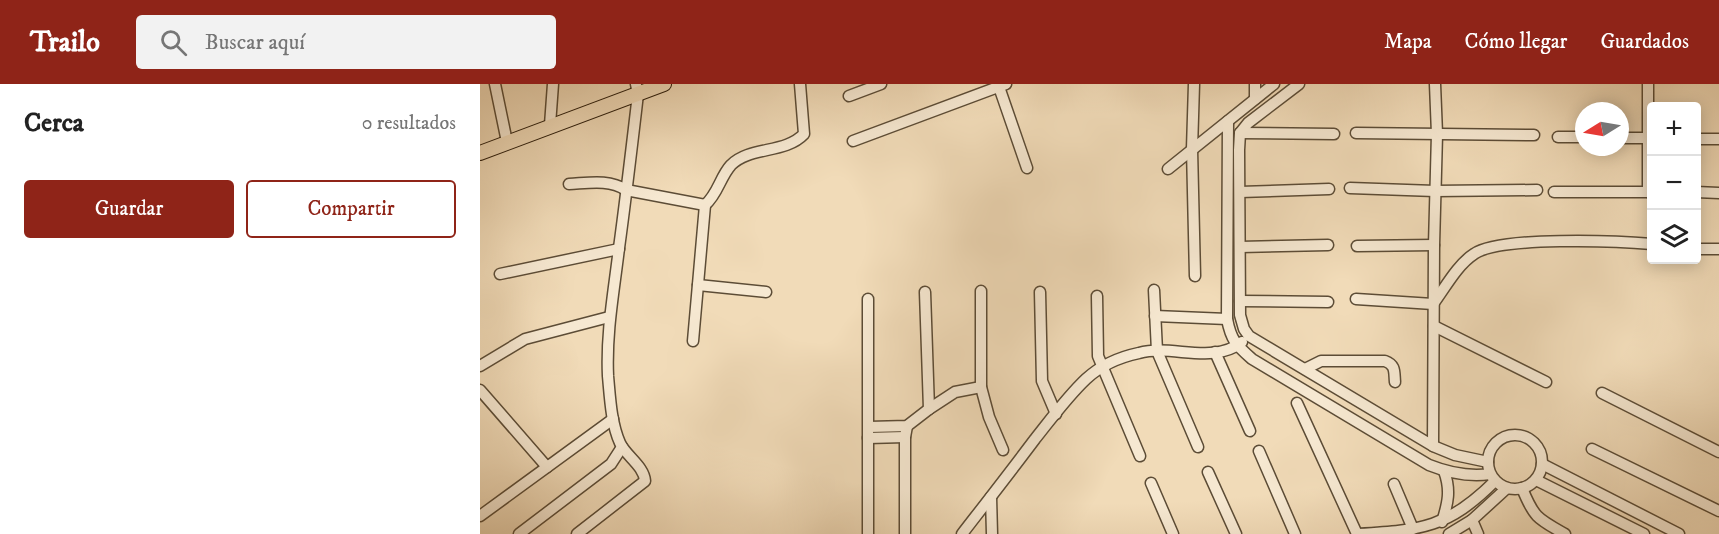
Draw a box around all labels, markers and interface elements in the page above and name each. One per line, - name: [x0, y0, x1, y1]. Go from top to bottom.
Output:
- search box: [136, 15, 556, 69]
- text: Trailo: [30, 25, 100, 60]
- icon: search: [157, 26, 190, 59]
- text: Buscar aquí: [205, 29, 305, 56]
- text: Mapa: [1384, 29, 1432, 55]
- text: Cómo llegar: [1465, 29, 1567, 55]
- text: Guardados: [1600, 29, 1689, 55]
- north arrow: [1575, 102, 1629, 156]
- map controls: [1647, 102, 1701, 264]
- button: +: [1647, 102, 1701, 156]
- text: Cerca: [24, 107, 84, 140]
- text: 0 resultados: [362, 111, 456, 136]
- button: −: [1647, 156, 1701, 210]
- button: Guardar: [24, 180, 234, 238]
- button: Compartir: [246, 180, 456, 238]
- button: layers: [1647, 210, 1701, 264]

